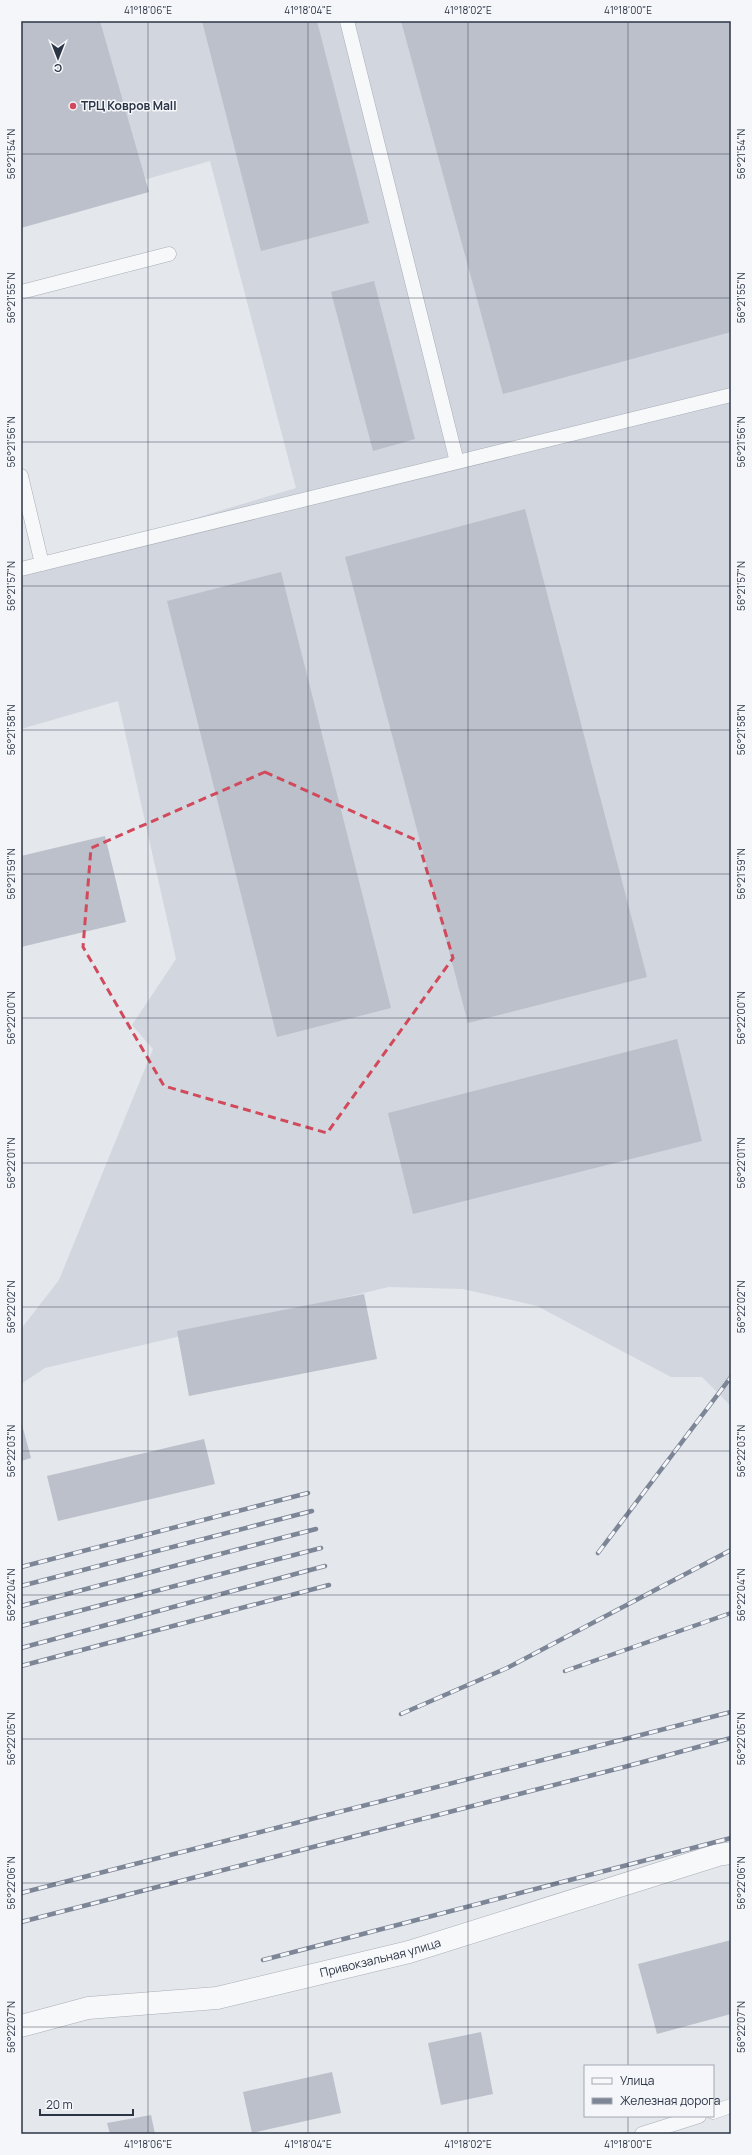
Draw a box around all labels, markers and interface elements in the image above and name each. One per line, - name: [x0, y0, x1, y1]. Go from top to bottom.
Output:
- text: 41°18'06"E: [124, 3, 172, 17]
- text: 41°18'04"E: [284, 3, 332, 17]
- text: 41°18'02"E: [444, 3, 492, 17]
- text: 41°18'00"E: [604, 3, 652, 17]
- north arrow: [38, 38, 78, 78]
- text: С: [54, 61, 62, 76]
- place label: ТРЦ Ковров Mall: [81, 97, 177, 114]
- marker: ТРЦ Ковров Mall: [68, 101, 78, 111]
- text: 56°21'54"N: [4, 129, 18, 179]
- text: 56°21'54"N: [734, 129, 748, 179]
- text: 56°21'55"N: [4, 273, 18, 323]
- text: 56°21'55"N: [734, 273, 748, 323]
- text: 56°21'56"N: [4, 416, 18, 467]
- text: 56°21'56"N: [734, 416, 748, 467]
- text: 56°21'57"N: [4, 561, 18, 611]
- text: 56°21'57"N: [734, 561, 748, 611]
- text: 56°21'58"N: [4, 705, 18, 755]
- text: 56°21'58"N: [734, 705, 748, 755]
- text: 56°21'59"N: [4, 848, 18, 899]
- text: 56°21'59"N: [734, 848, 748, 899]
- text: 56°22'00"N: [4, 991, 18, 1044]
- text: 56°22'00"N: [734, 991, 748, 1044]
- text: 56°22'01"N: [4, 1137, 18, 1188]
- text: 56°22'01"N: [734, 1137, 748, 1188]
- text: 56°22'02"N: [4, 1281, 18, 1333]
- text: 56°22'02"N: [734, 1281, 748, 1333]
- text: 56°22'03"N: [4, 1425, 18, 1477]
- text: 56°22'03"N: [734, 1425, 748, 1477]
- text: 56°22'04"N: [4, 1569, 18, 1621]
- text: 56°22'04"N: [734, 1569, 748, 1621]
- text: 56°22'05"N: [4, 1713, 18, 1765]
- text: 56°22'05"N: [734, 1713, 748, 1765]
- text: 56°22'06"N: [4, 1856, 18, 1910]
- text: 56°22'06"N: [734, 1856, 748, 1910]
- street label: Привокзальная улица: [318, 1934, 443, 1981]
- text: 56°22'07"N: [4, 2001, 18, 2053]
- text: 56°22'07"N: [734, 2001, 748, 2053]
- legend: [584, 2065, 714, 2117]
- text: Улица: [620, 2072, 654, 2089]
- scale bar: [40, 2091, 133, 2117]
- text: Железная дорога: [620, 2092, 720, 2109]
- text: 20 m: [46, 2096, 73, 2113]
- text: 41°18'06"E: [124, 2137, 172, 2151]
- text: 41°18'04"E: [284, 2137, 332, 2151]
- text: 41°18'02"E: [444, 2137, 492, 2151]
- text: 41°18'00"E: [604, 2137, 652, 2151]

